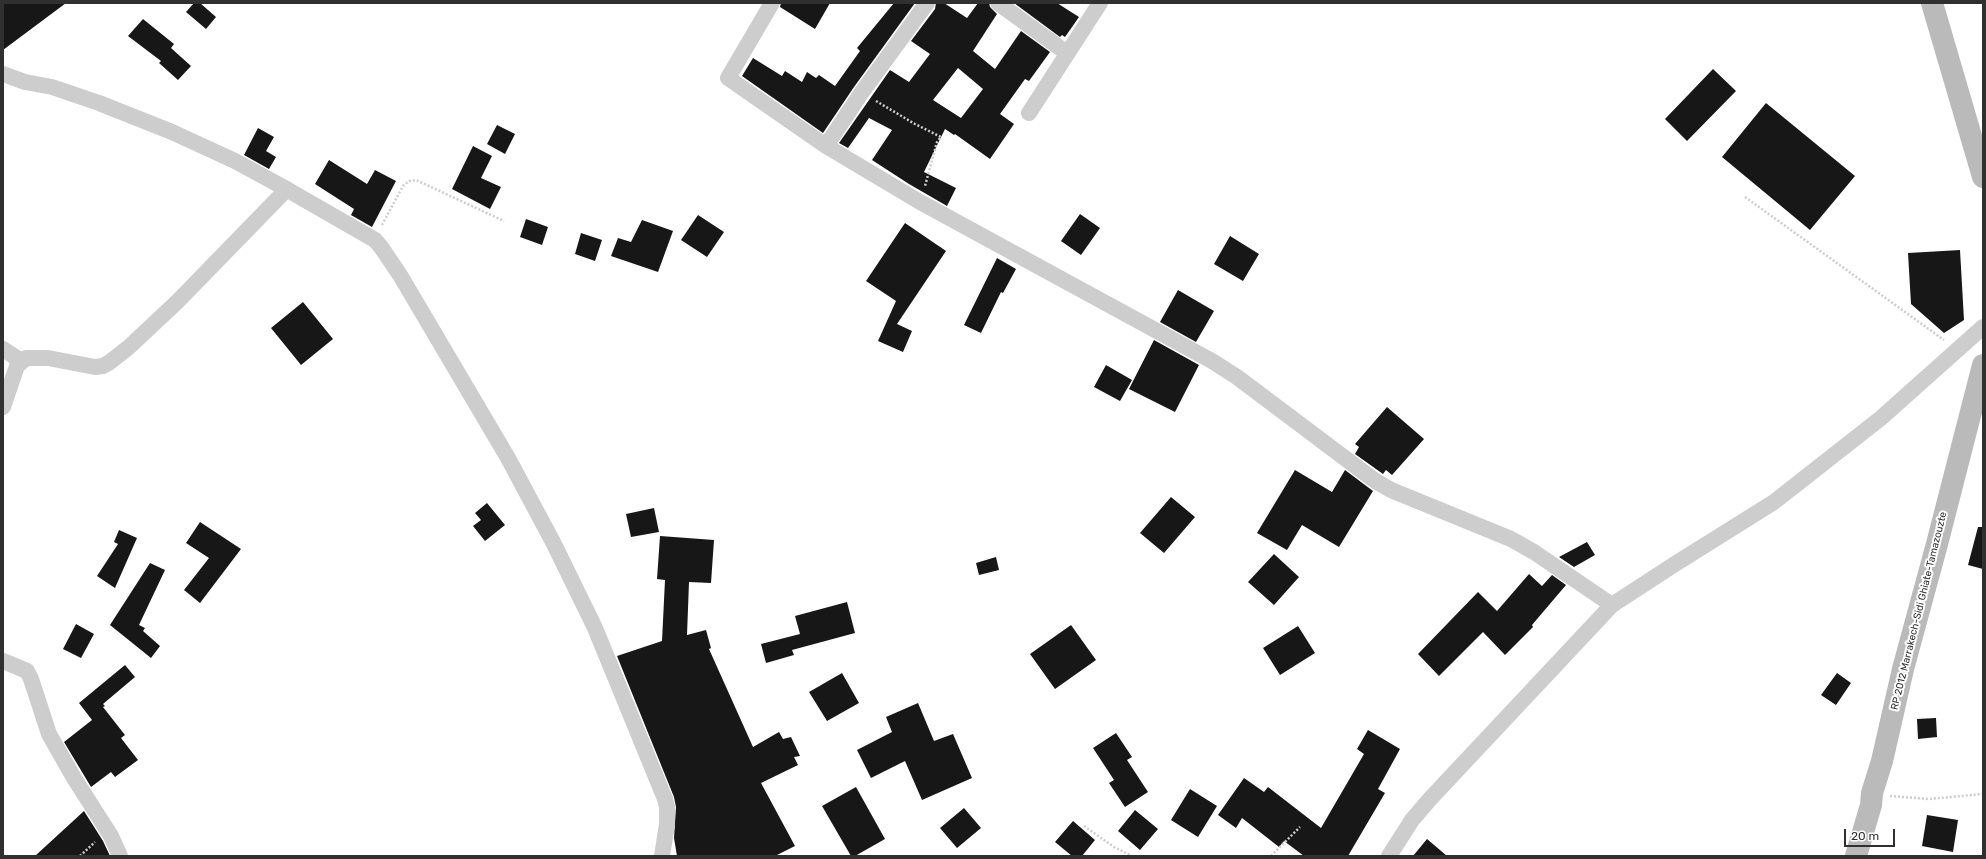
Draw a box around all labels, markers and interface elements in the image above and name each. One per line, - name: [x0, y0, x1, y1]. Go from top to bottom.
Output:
- street label: RP 2012 Marrakech-Sidi Ghiate-Tamazouzte: [1889, 511, 1949, 711]
- scale bar: [1846, 821, 1897, 847]
- text: 20 m: [1851, 829, 1879, 843]

